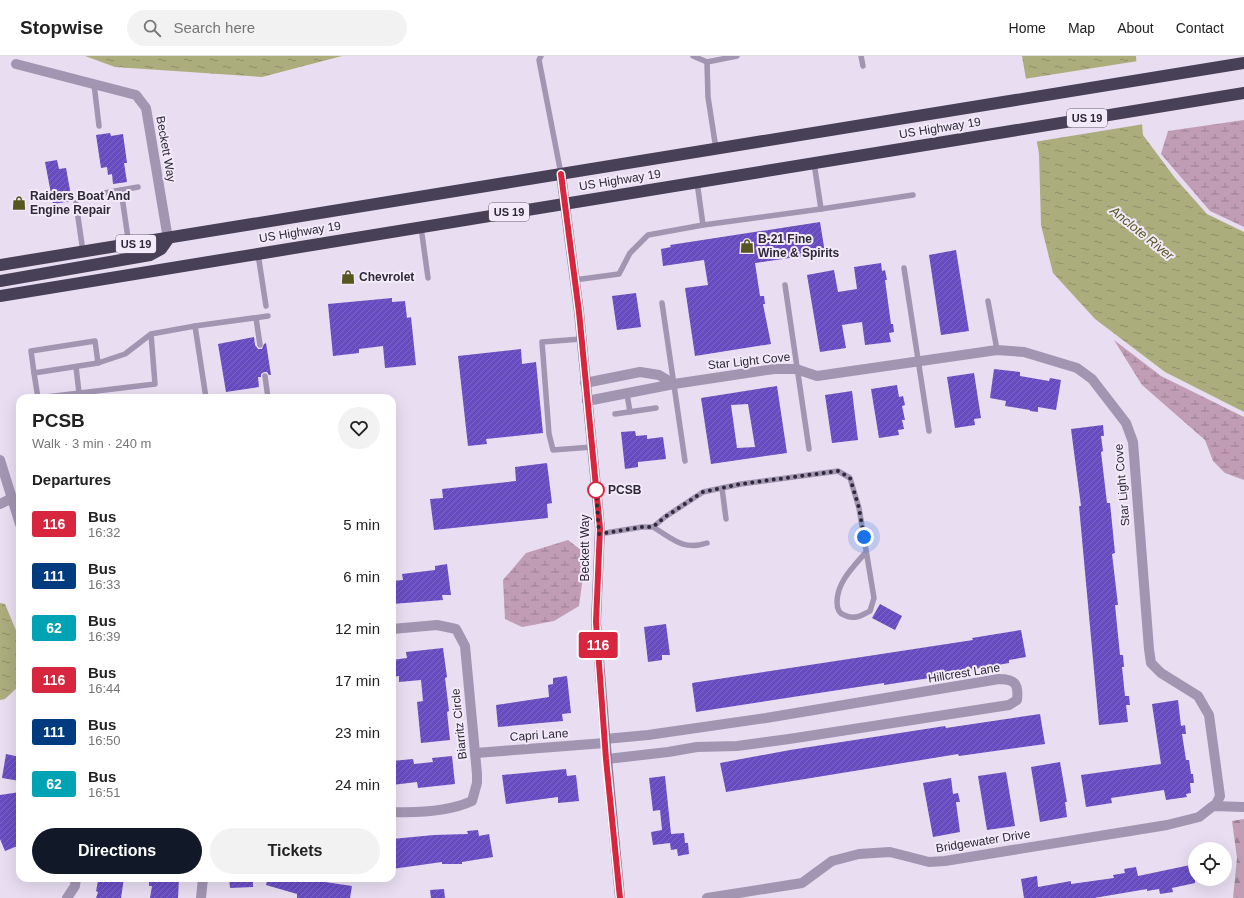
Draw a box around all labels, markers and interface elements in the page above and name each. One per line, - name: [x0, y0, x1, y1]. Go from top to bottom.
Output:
- search box: [127, 10, 407, 46]
- text: Stopwise: [20, 17, 103, 38]
- icon: search: [141, 17, 163, 39]
- text: Search here: [173, 19, 255, 36]
- text: Home: [1009, 20, 1046, 36]
- text: Map: [1068, 20, 1095, 36]
- text: About: [1117, 20, 1154, 36]
- text: Contact: [1176, 20, 1224, 36]
- road number: US 19: [1067, 109, 1107, 127]
- street label: Beckett Way: [153, 115, 179, 183]
- street label: US Highway 19: [898, 115, 982, 141]
- street label: US Highway 19: [578, 167, 662, 193]
- place label: Raiders Boat And Engine Repair: [30, 189, 130, 217]
- shop icon: Raiders Boat And Engine Repair: [11, 195, 27, 211]
- water label: Anclote River: [1106, 202, 1177, 264]
- road number: US 19: [489, 203, 529, 221]
- street label: US Highway 19: [258, 219, 342, 245]
- place label: B-21 Fine Wine & Spirits: [758, 232, 840, 260]
- road number: US 19: [116, 235, 156, 253]
- shop icon: B-21 Fine Wine & Spirits: [739, 238, 755, 254]
- shop icon: Chevrolet: [340, 269, 356, 285]
- place label: Chevrolet: [359, 270, 414, 284]
- street label: Star Light Cove: [707, 350, 791, 372]
- button: heart: [338, 407, 380, 449]
- text: PCSB: [32, 410, 85, 431]
- text: Walk · 3 min · 240 m: [32, 436, 151, 451]
- street label: Star Light Cove: [1111, 443, 1133, 527]
- text: Departures: [32, 471, 111, 488]
- marker: PCSB: [587, 481, 605, 499]
- place label: PCSB: [608, 483, 642, 497]
- text: Bus: [88, 508, 116, 525]
- street label: Beckett Way: [578, 515, 592, 581]
- text: 116: [43, 516, 65, 532]
- text: 5 min: [343, 516, 380, 533]
- text: 16:32: [88, 525, 121, 540]
- your location: [854, 527, 874, 547]
- text: Bus: [88, 560, 116, 577]
- text: 111: [43, 568, 65, 584]
- text: 6 min: [343, 568, 380, 585]
- text: 16:33: [88, 577, 121, 592]
- text: Bus: [88, 612, 116, 629]
- text: 62: [46, 620, 62, 636]
- text: 12 min: [335, 620, 380, 637]
- text: 16:39: [88, 629, 121, 644]
- line badge: 116: [575, 632, 621, 658]
- text: 116: [587, 637, 609, 653]
- street label: Hillcrest Lane: [927, 660, 1001, 686]
- text: Bus: [88, 664, 116, 681]
- text: 116: [43, 672, 65, 688]
- text: 17 min: [335, 672, 380, 689]
- text: 16:44: [88, 681, 121, 696]
- street label: Biarritz Circle: [448, 687, 470, 760]
- text: Bus: [88, 716, 116, 733]
- text: 111: [43, 724, 65, 740]
- text: 23 min: [335, 724, 380, 741]
- street label: Capri Lane: [509, 726, 569, 744]
- text: 16:50: [88, 733, 121, 748]
- text: Bus: [88, 768, 116, 785]
- text: 62: [46, 776, 62, 792]
- text: 24 min: [335, 776, 380, 793]
- text: 16:51: [88, 785, 121, 800]
- street label: Bridgewater Drive: [935, 827, 1032, 855]
- button: Directions: [32, 828, 202, 874]
- button: Tickets: [210, 828, 380, 874]
- map controls: [1188, 842, 1232, 886]
- button: locate: [1188, 842, 1232, 886]

